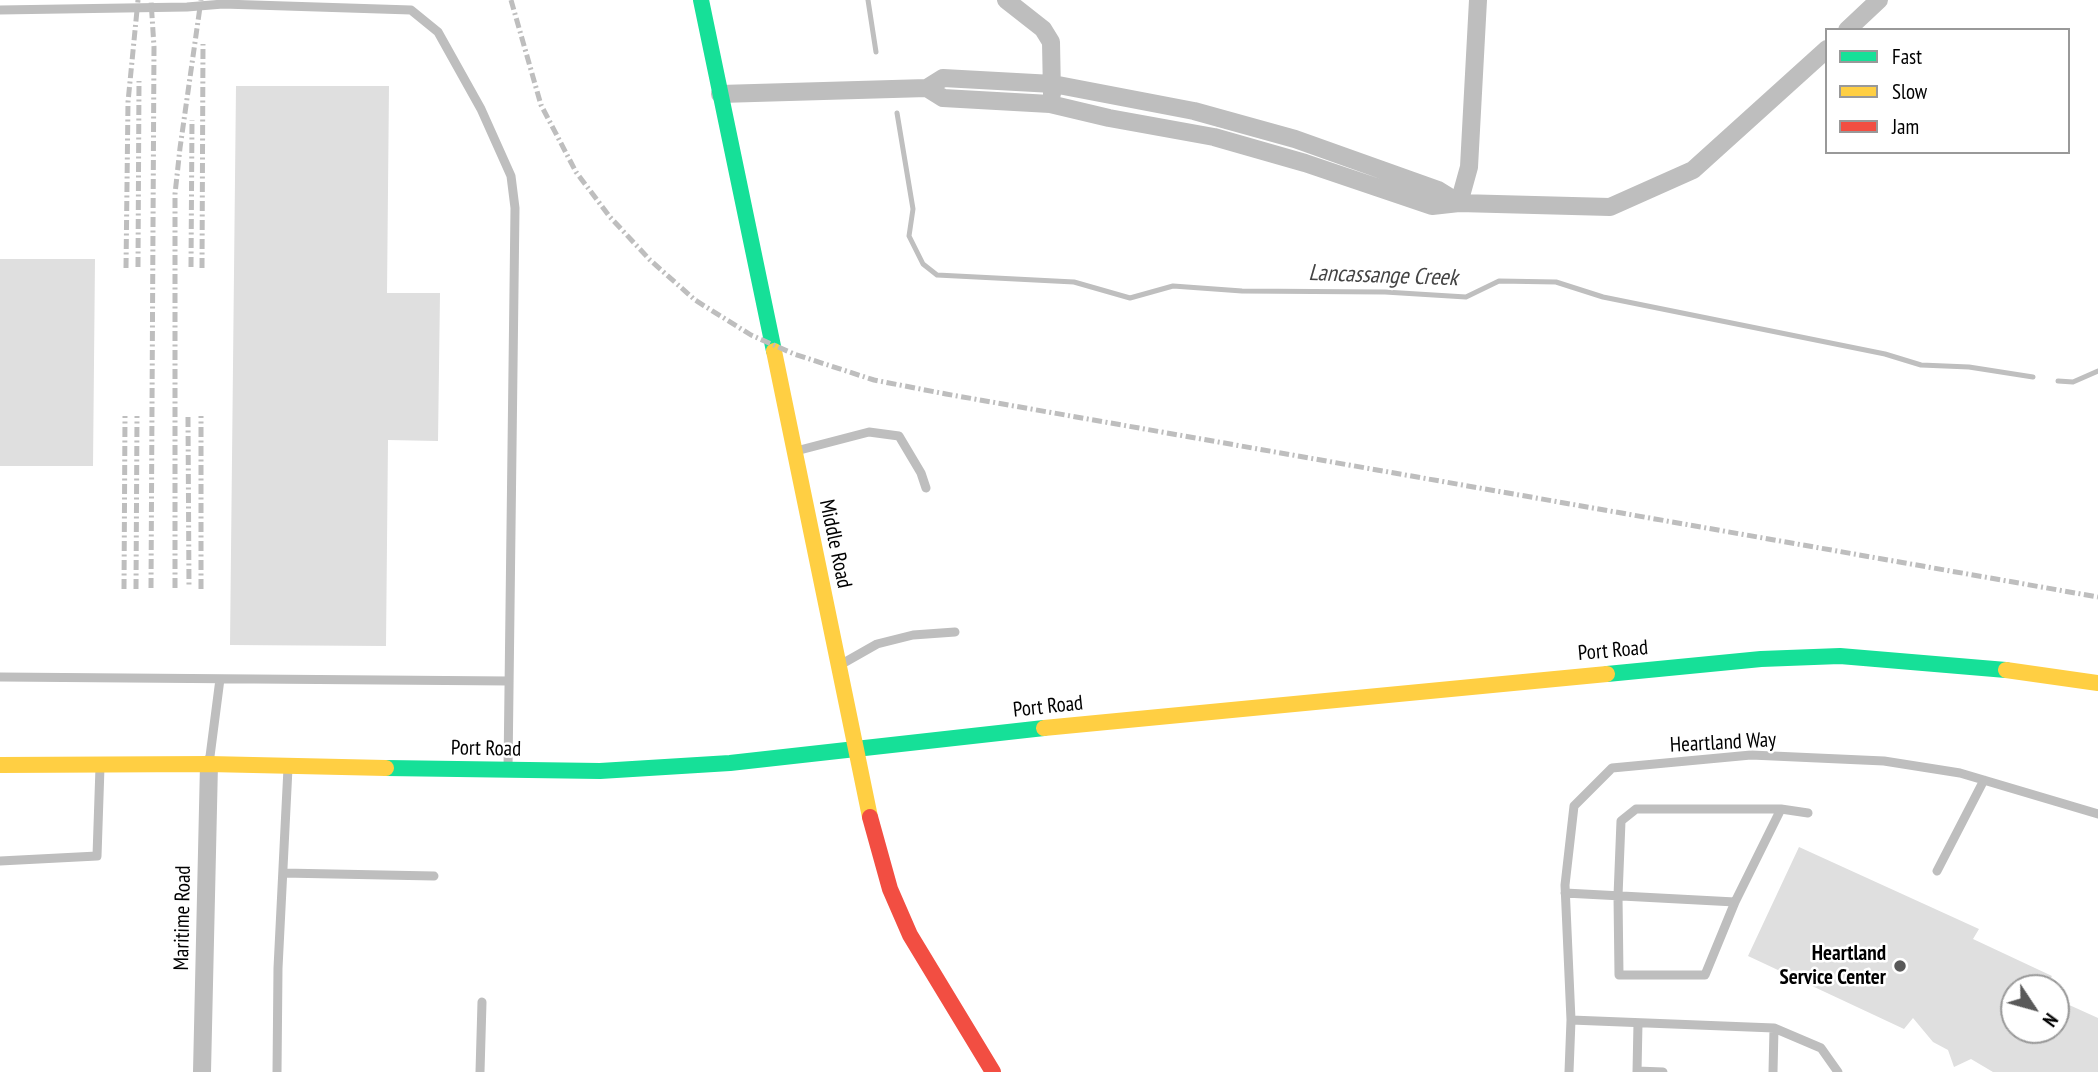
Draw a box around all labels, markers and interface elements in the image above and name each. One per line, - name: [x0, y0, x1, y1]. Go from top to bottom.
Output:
- legend: [1825, 28, 2070, 154]
- text: Fast: [1892, 43, 1922, 70]
- text: Slow: [1892, 78, 1927, 105]
- text: Jam: [1892, 113, 1919, 140]
- water label: Lancassange Creek: [1308, 260, 1458, 292]
- street label: Middle Road: [813, 497, 857, 591]
- street label: Port Road: [1577, 635, 1649, 667]
- street label: Port Road: [1012, 691, 1084, 723]
- street label: Heartland Way: [1669, 728, 1777, 758]
- street label: Port Road: [451, 736, 521, 762]
- street label: Maritime Road: [169, 865, 197, 971]
- place label: Heartland Service Center: [1780, 941, 1886, 991]
- marker: Heartland Service Center: [1892, 958, 1908, 974]
- north arrow: [2000, 974, 2070, 1044]
- text: N: [2038, 1009, 2063, 1031]

